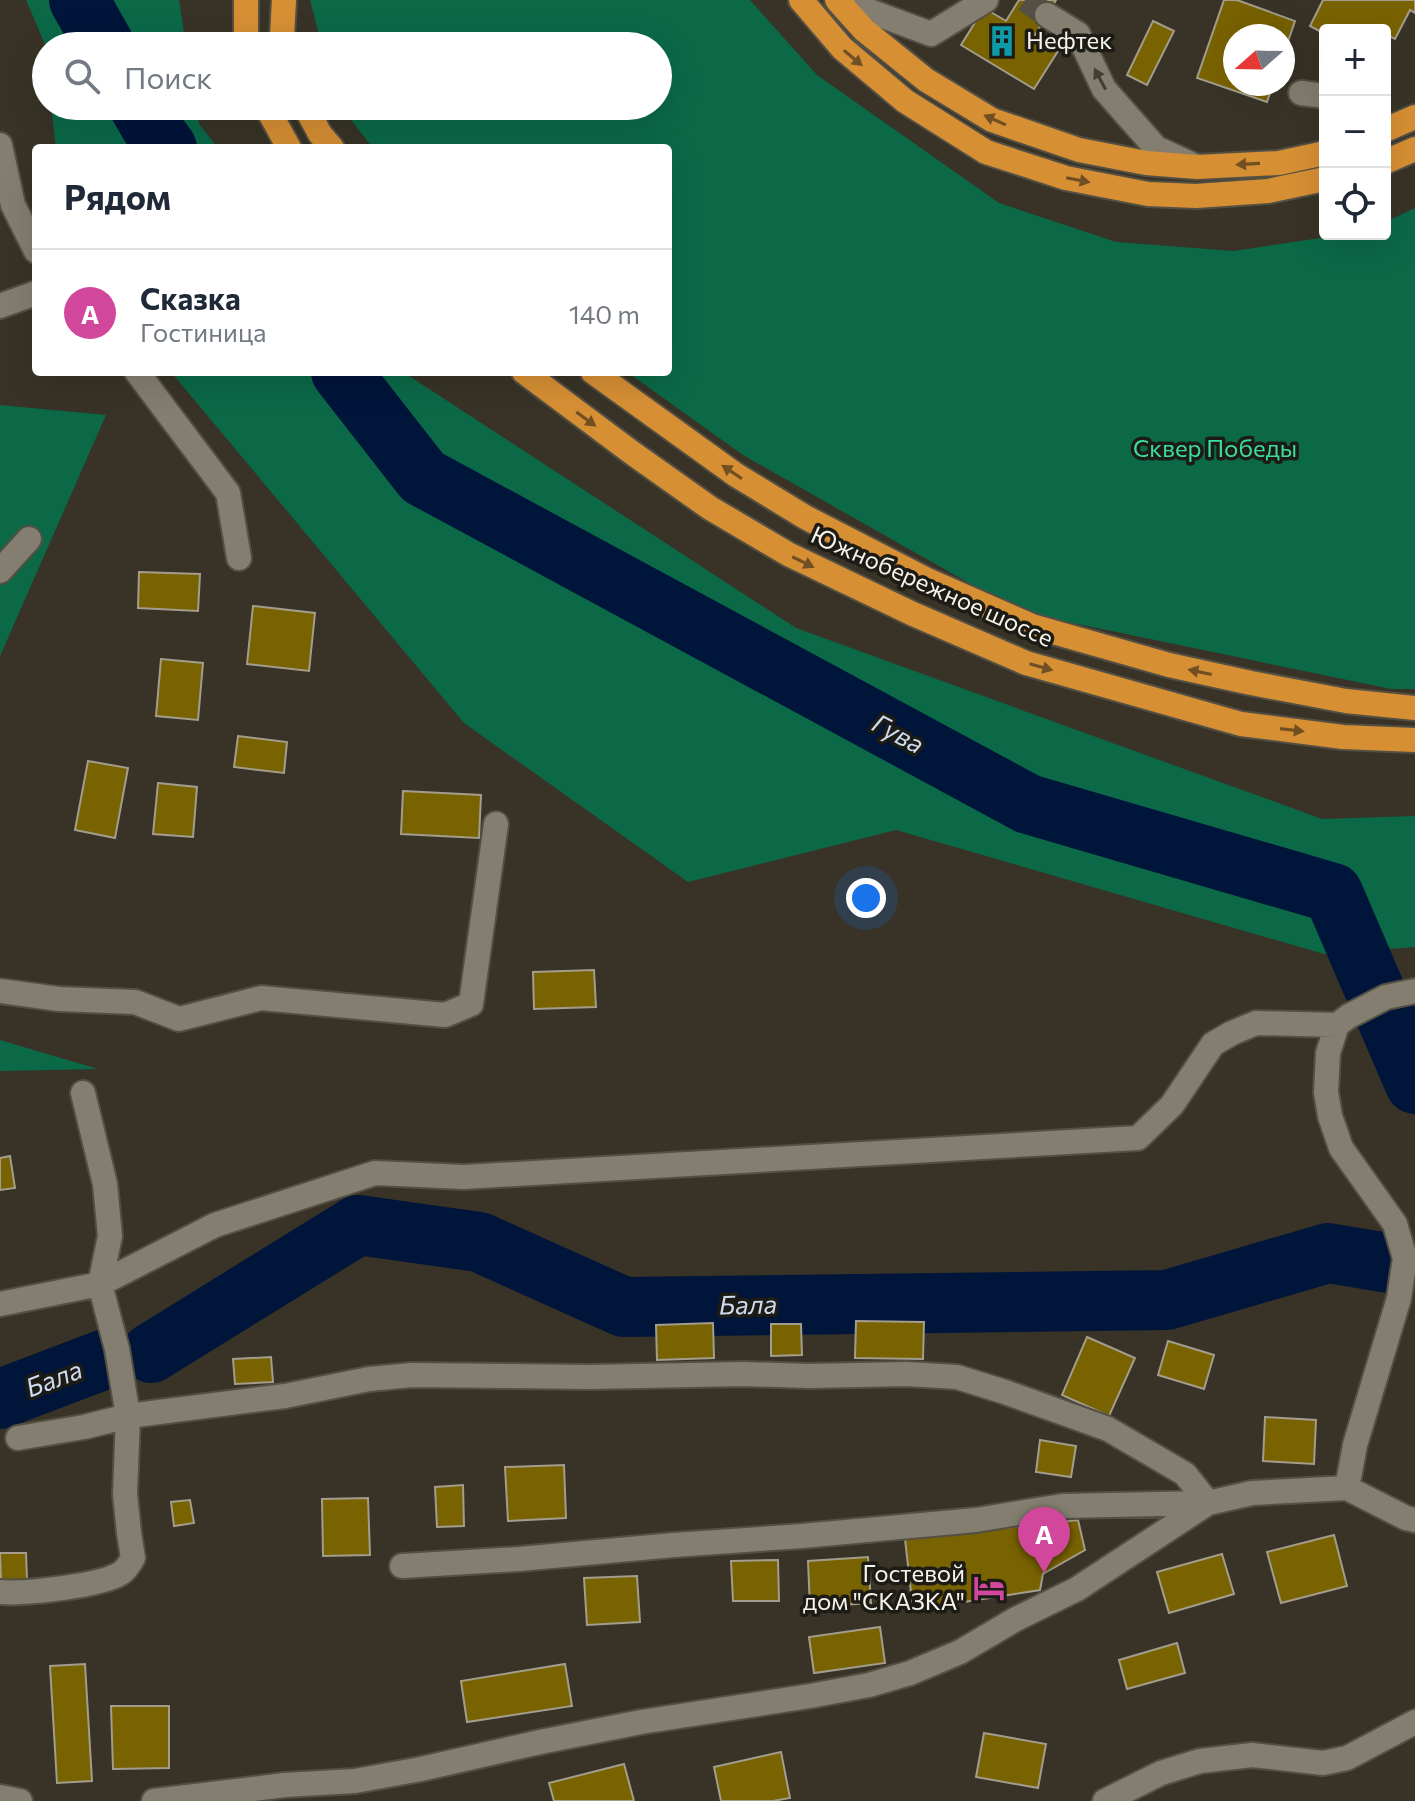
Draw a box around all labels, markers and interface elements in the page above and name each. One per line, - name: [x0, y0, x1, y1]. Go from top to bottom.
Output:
- building icon: Нефтек: [985, 24, 1019, 58]
- north arrow: [1223, 24, 1295, 96]
- map controls: [1319, 24, 1391, 240]
- button: +: [1319, 24, 1391, 96]
- place label: Нефтек: [1026, 25, 1112, 54]
- search box: [32, 32, 672, 120]
- one-way arrow: [843, 49, 863, 66]
- icon: search: [60, 54, 104, 98]
- text: Поиск: [124, 58, 212, 95]
- one-way arrow: [1094, 68, 1107, 91]
- button: −: [1319, 96, 1391, 168]
- one-way arrow: [983, 113, 1007, 126]
- one-way arrow: [1235, 158, 1260, 171]
- button: locate: [1319, 168, 1391, 240]
- text: Рядом: [64, 175, 171, 217]
- one-way arrow: [1066, 175, 1091, 187]
- text: Сказка: [140, 279, 241, 316]
- text: A: [81, 298, 99, 329]
- text: 140 m: [569, 298, 640, 329]
- text: Гостиница: [140, 316, 267, 347]
- one-way arrow: [575, 411, 597, 427]
- park label: Сквер Победы: [1133, 433, 1297, 462]
- one-way arrow: [722, 465, 743, 480]
- street label: Южнобережное шоссе: [807, 519, 1058, 652]
- one-way arrow: [792, 555, 815, 569]
- one-way arrow: [1029, 661, 1053, 674]
- one-way arrow: [1188, 665, 1213, 678]
- water label: Гува: [868, 706, 930, 759]
- one-way arrow: [1280, 724, 1305, 737]
- your location: [846, 878, 886, 918]
- water label: Бала: [719, 1287, 777, 1320]
- water label: Бала: [21, 1353, 86, 1403]
- pin: A: [1018, 1507, 1070, 1573]
- place label: Гостевой дом "СКАЗКА": [803, 1558, 965, 1615]
- hotel icon: Гостевой дом "СКАЗКА": [972, 1571, 1006, 1605]

